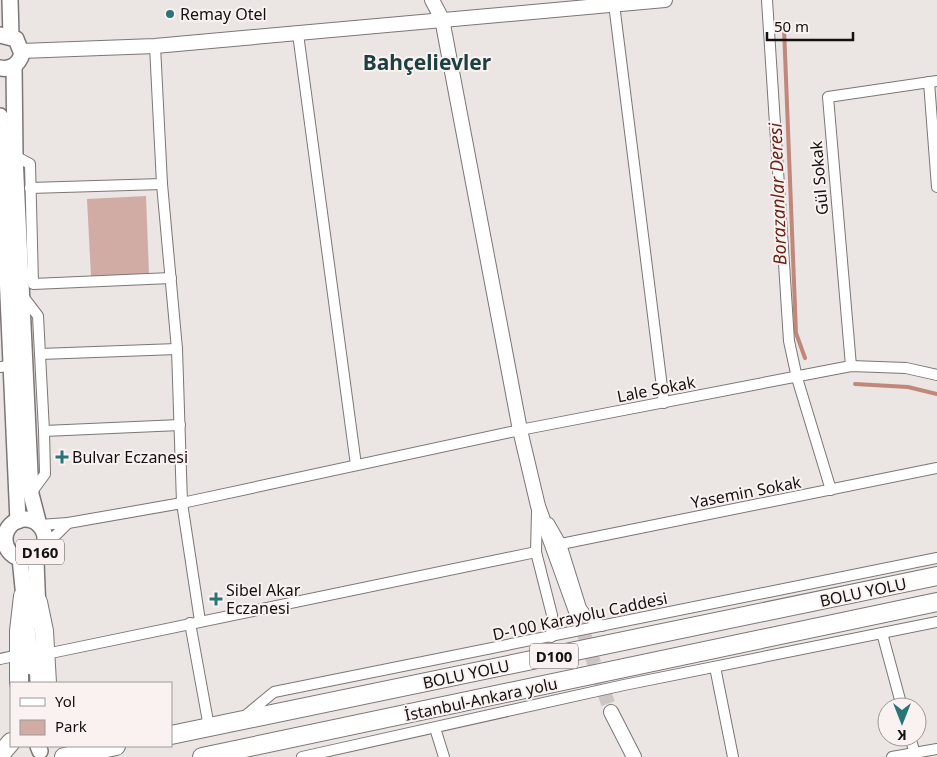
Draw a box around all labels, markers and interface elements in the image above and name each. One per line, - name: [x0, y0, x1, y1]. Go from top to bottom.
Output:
- place label: Remay Otel: [180, 3, 267, 25]
- marker: Remay Otel: [164, 8, 176, 20]
- scale bar: [767, 10, 853, 42]
- text: 50 m: [774, 16, 809, 36]
- district label: Bahçelievler: [363, 48, 492, 76]
- water label: Borazanlar Deresi: [763, 122, 791, 266]
- street label: Gül Sokak: [805, 140, 833, 216]
- street label: Lale Sokak: [615, 371, 697, 407]
- place label: Bulvar Eczanesi: [72, 446, 188, 468]
- marker: Bulvar Eczanesi: [56, 451, 68, 463]
- street label: Yasemin Sokak: [689, 470, 803, 513]
- road number: D160: [16, 540, 64, 564]
- street label: BOLU YOLU: [818, 572, 908, 612]
- place label: Sibel Akar Eczanesi: [226, 579, 301, 619]
- street label: D-100 Karayolu Caddesi: [491, 587, 669, 645]
- marker: Sibel Akar Eczanesi: [210, 593, 222, 605]
- road number: D100: [530, 644, 578, 668]
- street label: BOLU YOLU: [421, 654, 511, 694]
- street label: İstanbul-Ankara yolu: [403, 672, 559, 726]
- legend: [10, 682, 172, 747]
- text: Yol: [55, 691, 76, 711]
- north arrow: [877, 697, 927, 747]
- text: Park: [55, 716, 87, 736]
- text: K: [897, 726, 907, 745]

